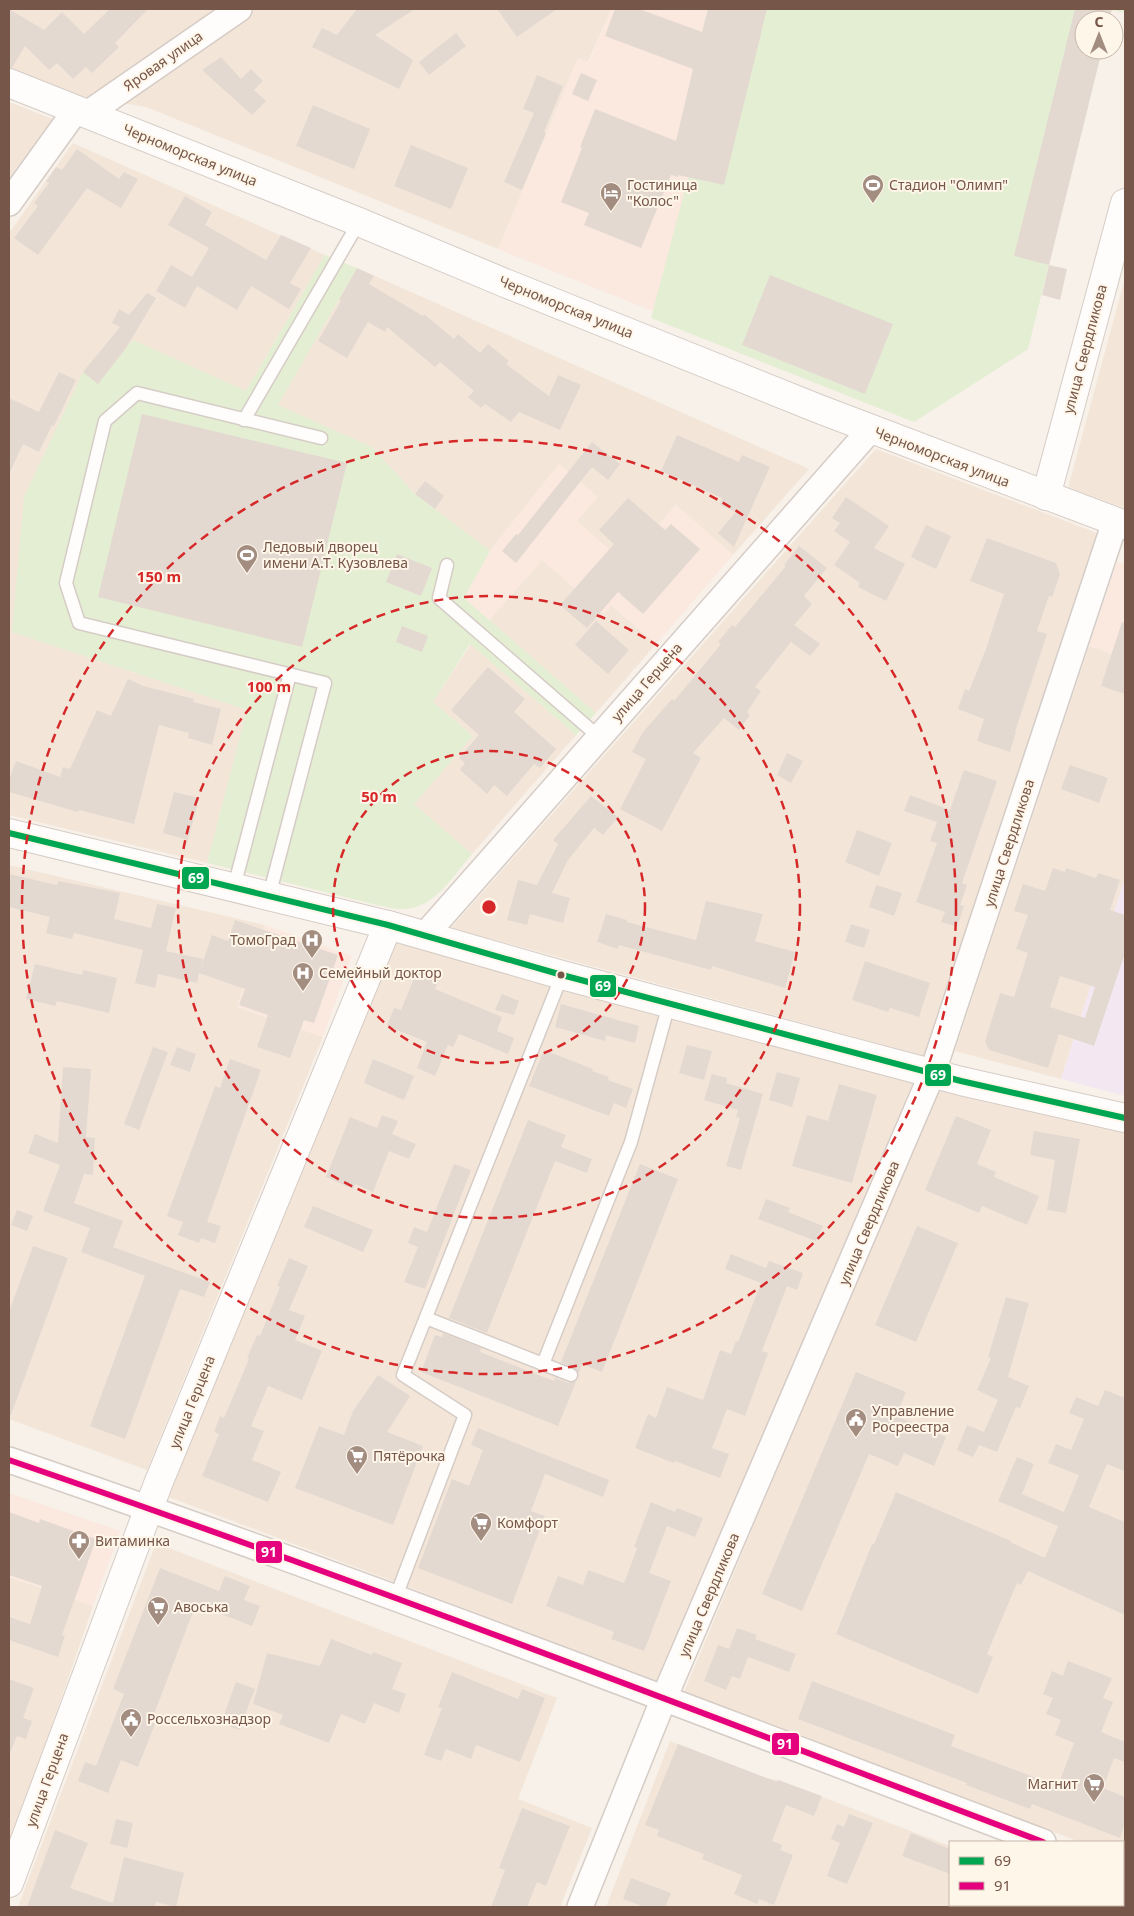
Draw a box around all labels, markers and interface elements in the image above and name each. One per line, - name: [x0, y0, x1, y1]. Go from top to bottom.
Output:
- north arrow: [1074, 10, 1124, 60]
- text: С: [1094, 12, 1104, 31]
- street label: Яровая улица: [119, 26, 206, 95]
- street label: Черноморская улица: [120, 119, 260, 190]
- sports icon: Стадион "Олимп": [861, 173, 885, 204]
- place label: Гостиница "Колос": [627, 175, 698, 210]
- place label: Стадион "Олимп": [889, 175, 1008, 194]
- hotel icon: Гостиница "Колос": [599, 181, 623, 212]
- street label: Черноморская улица: [496, 271, 636, 342]
- street label: улица Свердликова: [1058, 282, 1111, 416]
- street label: Черноморская улица: [872, 422, 1013, 491]
- place label: Ледовый дворец имени А.Т. Кузовлева: [263, 537, 408, 572]
- sports icon: Ледовый дворец имени А.Т. Кузовлева: [235, 543, 259, 574]
- text: 150 m: [137, 566, 181, 586]
- street label: улица Герцена: [607, 638, 686, 725]
- text: 100 m: [247, 676, 291, 696]
- street label: улица Свердликова: [979, 777, 1038, 909]
- text: 50 m: [361, 786, 397, 806]
- line badge: 69: [181, 866, 210, 890]
- text: 69: [188, 868, 204, 887]
- centre of rings: [480, 898, 498, 916]
- hospital icon: ТомоГрад: [300, 928, 324, 959]
- place label: ТомоГрад: [230, 930, 297, 949]
- hospital icon: Семейный доктор: [291, 961, 315, 992]
- place label: Семейный доктор: [319, 963, 442, 982]
- unlabelled marker: [556, 970, 566, 980]
- line badge: 69: [589, 974, 617, 998]
- text: 69: [595, 976, 611, 995]
- line badge: 69: [924, 1063, 952, 1087]
- text: 69: [930, 1065, 946, 1084]
- street label: улица Свердликова: [834, 1158, 903, 1288]
- street label: улица Герцена: [164, 1352, 219, 1451]
- place label: Управление Росреестра: [872, 1401, 954, 1436]
- public building icon: Управление Росреестра: [844, 1407, 868, 1438]
- supermarket icon: Пятёрочка: [345, 1444, 369, 1475]
- place label: Пятёрочка: [373, 1446, 445, 1465]
- supermarket icon: Комфорт: [469, 1511, 493, 1542]
- place label: Комфорт: [497, 1513, 559, 1532]
- pharmacy icon: Витаминка: [67, 1529, 91, 1560]
- street label: улица Свердликова: [674, 1530, 743, 1660]
- place label: Витаминка: [95, 1531, 170, 1550]
- line badge: 91: [255, 1540, 283, 1564]
- text: 91: [261, 1542, 277, 1561]
- supermarket icon: Авоська: [146, 1595, 170, 1626]
- place label: Авоська: [174, 1597, 229, 1616]
- public building icon: Россельхознадзор: [119, 1707, 143, 1738]
- place label: Россельхознадзор: [147, 1709, 271, 1728]
- street label: улица Герцена: [21, 1730, 72, 1829]
- line badge: 91: [771, 1732, 800, 1756]
- text: 91: [777, 1734, 793, 1753]
- supermarket icon: Магнит: [1082, 1772, 1106, 1803]
- place label: Магнит: [1028, 1774, 1078, 1793]
- legend: [949, 1841, 1124, 1906]
- text: 69: [994, 1850, 1011, 1870]
- text: 91: [994, 1875, 1011, 1895]

